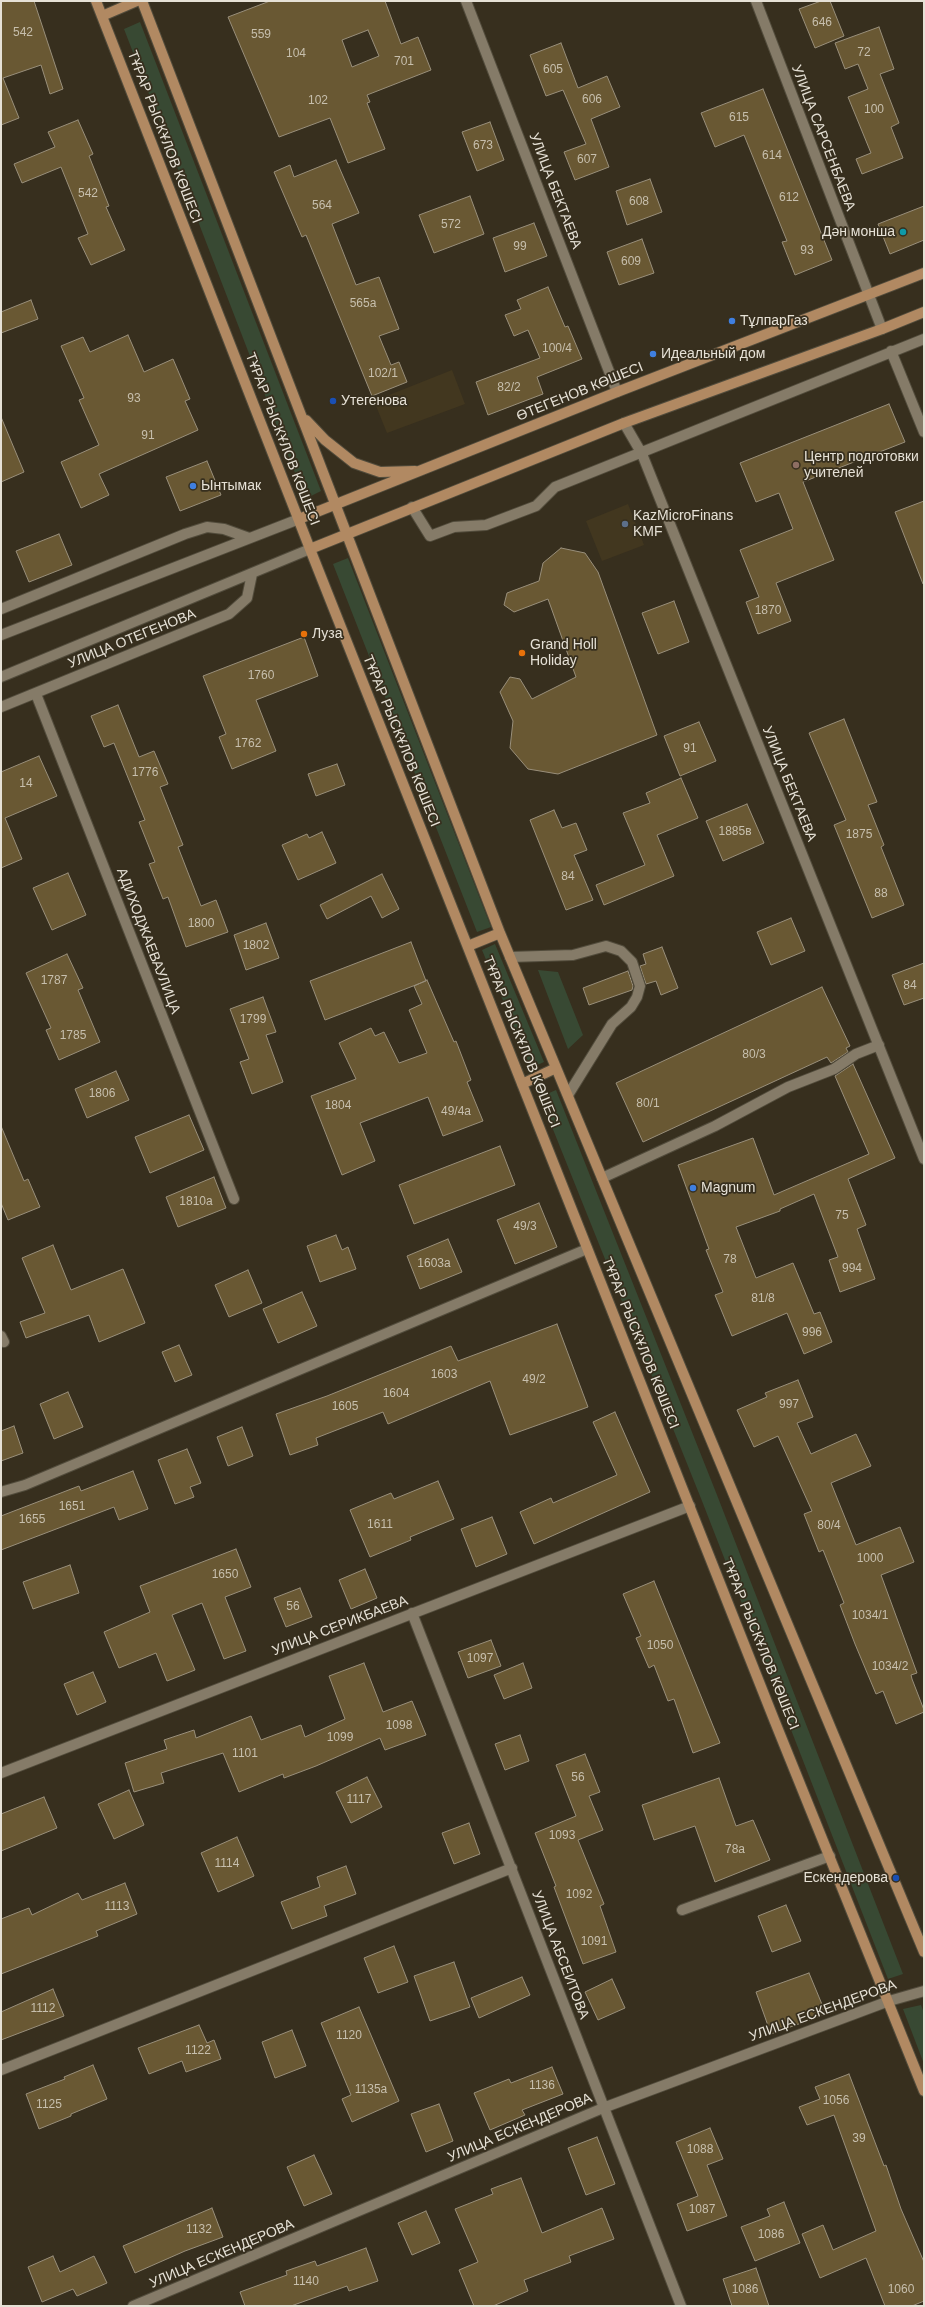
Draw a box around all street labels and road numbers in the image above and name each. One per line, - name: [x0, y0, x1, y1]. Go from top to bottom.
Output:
- street label: ТҰРАР РЫСКҰЛОВ КӨШЕСІ: [123, 48, 205, 226]
- street label: УЛИЦА САРСЕНБАЕВА: [787, 63, 859, 213]
- street label: УЛИЦА БЕКТАЕВА: [525, 131, 585, 251]
- street label: ТҰРАР РЫСКҰЛОВ КӨШЕСІ: [241, 350, 323, 528]
- street label: ӨТЕГЕНОВ КӨШЕСІ: [514, 359, 646, 425]
- street label: УЛИЦА ОТЕГЕНОВА: [66, 606, 198, 672]
- street label: ТҰРАР РЫСКҰЛОВ КӨШЕСІ: [359, 653, 443, 829]
- street label: УЛИЦА БЕКТАЕВА: [758, 724, 820, 844]
- street label: АДИХОДЖАЕВАУЛИЦА: [112, 866, 184, 1016]
- street label: ТҰРАР РЫСКҰЛОВ КӨШЕСІ: [479, 954, 563, 1130]
- street label: ТҰРАР РЫСКҰЛОВ КӨШЕСІ: [598, 1255, 682, 1431]
- street label: ТҰРАР РЫСКҰЛОВ КӨШЕСІ: [718, 1556, 802, 1732]
- street label: УЛИЦА СЕРИКБАЕВА: [270, 1592, 410, 1660]
- street label: УЛИЦА АБСЕИТОВА: [528, 1888, 592, 2022]
- street label: УЛИЦА ЕСКЕНДЕРОВА: [747, 1977, 899, 2045]
- street label: УЛИЦА ЕСКЕНДЕРОВА: [445, 2090, 595, 2166]
- street label: УЛИЦА ЕСКЕНДЕРОВА: [147, 2216, 297, 2292]

